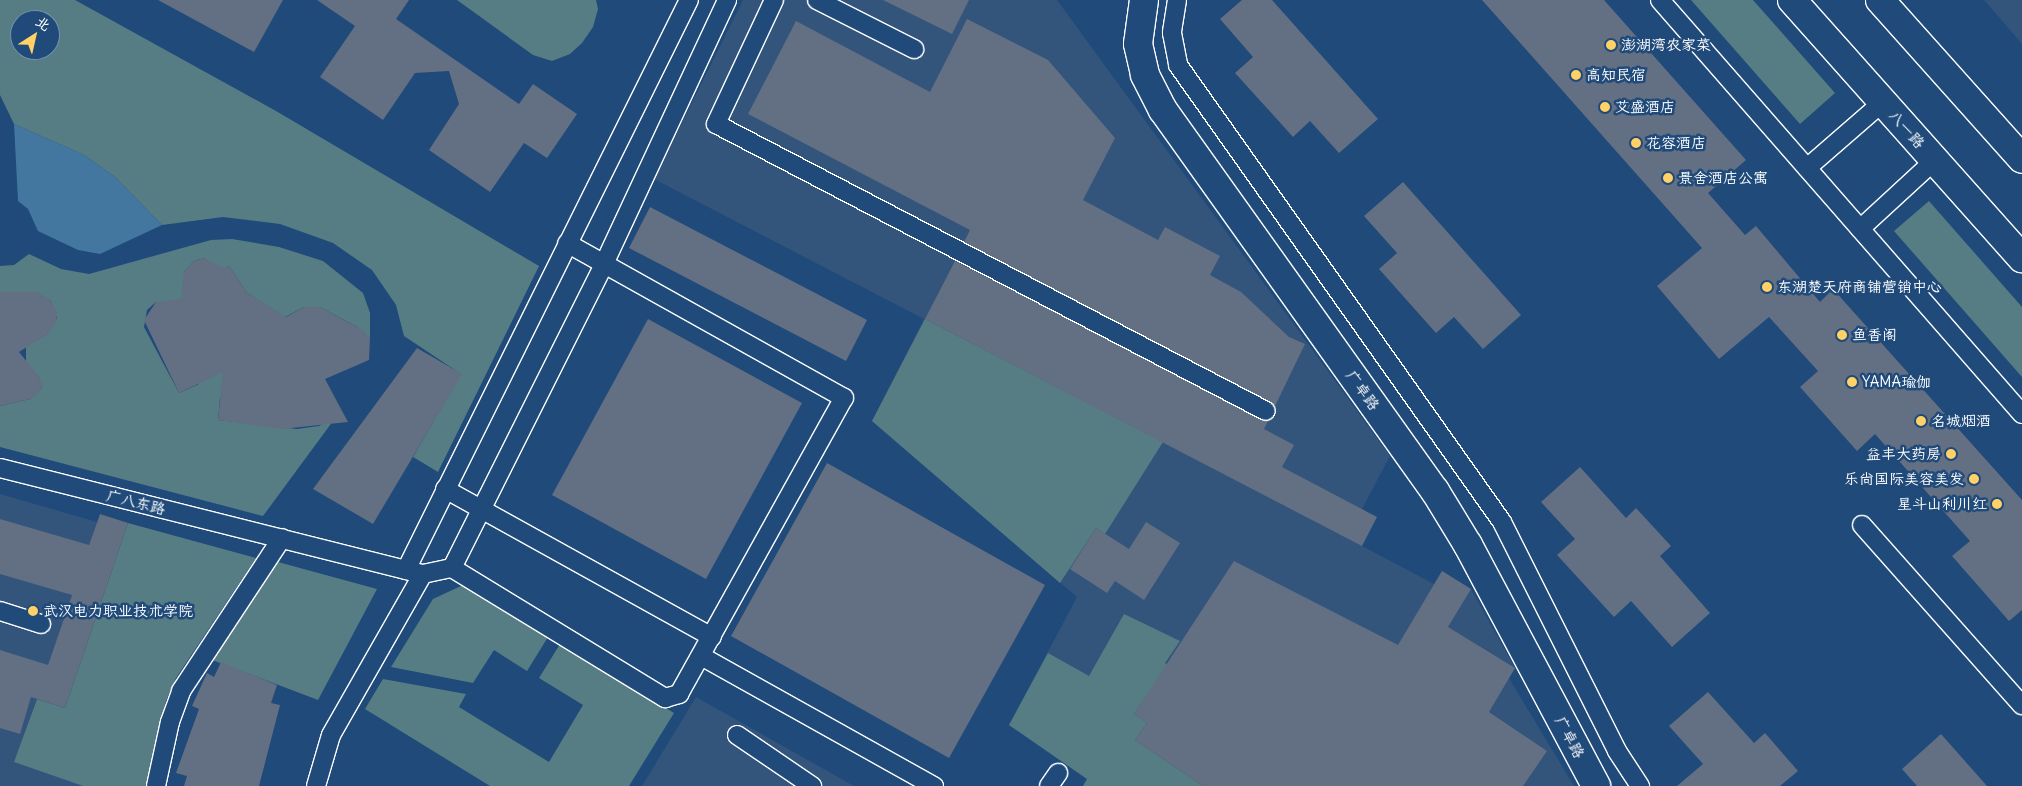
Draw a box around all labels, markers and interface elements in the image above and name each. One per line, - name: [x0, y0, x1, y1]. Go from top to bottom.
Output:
- north arrow: [10, 10, 60, 60]
- text: 北: [32, 12, 54, 35]
- place label: 澎湖湾农家菜: [1621, 36, 1711, 54]
- marker: 澎湖湾农家菜: [1605, 39, 1617, 51]
- place label: 高知民宿: [1586, 66, 1646, 84]
- marker: 高知民宿: [1570, 69, 1582, 81]
- place label: 艾盛酒店: [1615, 98, 1675, 116]
- marker: 艾盛酒店: [1599, 101, 1611, 113]
- street label: 八一路: [1885, 106, 1929, 152]
- place label: 花容酒店: [1646, 134, 1706, 152]
- marker: 花容酒店: [1630, 137, 1642, 149]
- place label: 景舍酒店公寓: [1678, 169, 1768, 187]
- marker: 景舍酒店公寓: [1662, 172, 1674, 184]
- place label: 东湖楚天府商铺营销中心: [1777, 278, 1942, 296]
- marker: 东湖楚天府商铺营销中心: [1761, 281, 1773, 293]
- place label: 鱼香阁: [1852, 326, 1897, 344]
- marker: 鱼香阁: [1836, 329, 1848, 341]
- street label: 广卓路: [1342, 367, 1384, 413]
- place label: YAMA瑜伽: [1862, 373, 1931, 391]
- marker: YAMA瑜伽: [1846, 376, 1858, 388]
- place label: 名城烟酒: [1931, 412, 1991, 430]
- marker: 名城烟酒: [1915, 415, 1927, 427]
- place label: 益丰大药房: [1866, 445, 1941, 463]
- marker: 益丰大药房: [1945, 448, 1957, 460]
- place label: 乐尚国际美容美发: [1844, 470, 1964, 488]
- marker: 乐尚国际美容美发: [1968, 473, 1980, 485]
- street label: 广八东路: [105, 486, 167, 518]
- place label: 星斗山利川红: [1897, 495, 1987, 513]
- marker: 星斗山利川红: [1991, 498, 2003, 510]
- place label: 武汉电力职业技术学院: [43, 602, 193, 620]
- marker: 武汉电力职业技术学院: [27, 605, 39, 617]
- street label: 广卓路: [1551, 713, 1589, 761]

